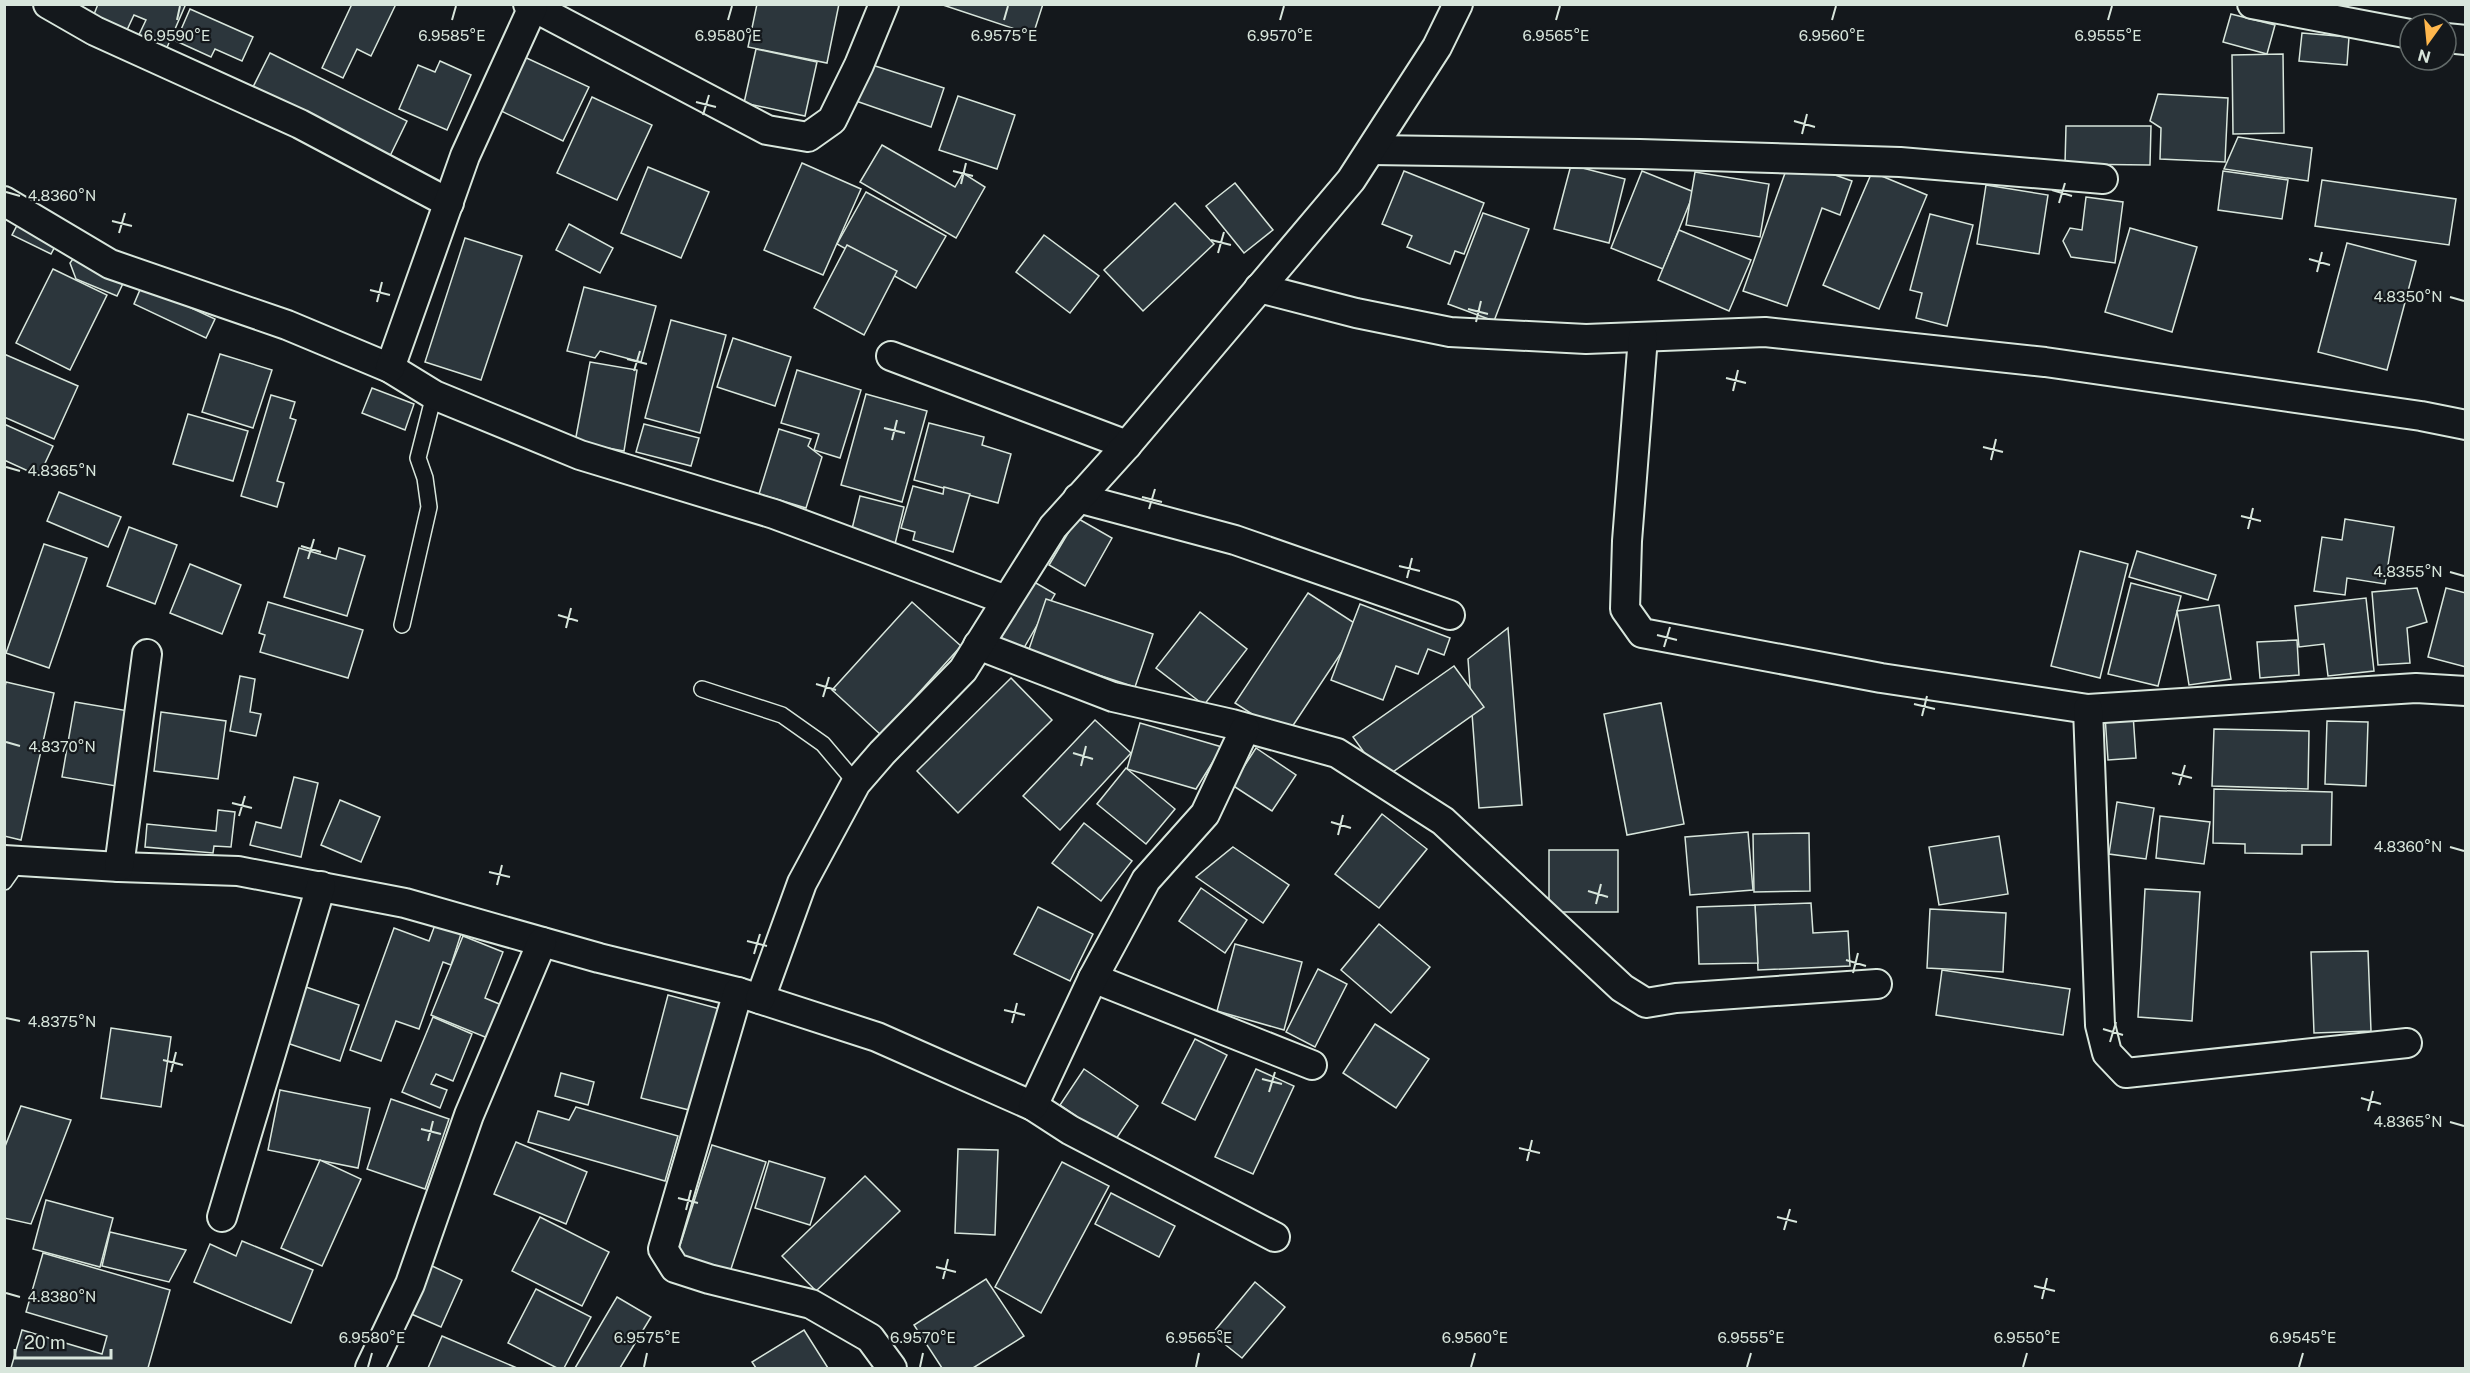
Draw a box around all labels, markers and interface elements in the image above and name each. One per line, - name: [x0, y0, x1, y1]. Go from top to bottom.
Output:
- north arrow: [2398, 12, 2458, 72]
- text: 6.9590°E: [144, 27, 210, 44]
- text: 6.9585°E: [418, 27, 486, 44]
- text: 6.9580°E: [695, 27, 761, 44]
- text: 6.9575°E: [971, 27, 1037, 44]
- text: 6.9570°E: [1247, 27, 1313, 44]
- text: 6.9565°E: [1523, 27, 1589, 44]
- text: 6.9560°E: [1799, 27, 1865, 44]
- text: 6.9555°E: [2074, 27, 2142, 44]
- text: N: [2416, 45, 2433, 67]
- text: 4.8360°N: [28, 187, 96, 204]
- text: 4.8350°N: [2374, 288, 2442, 305]
- text: 4.8365°N: [28, 462, 96, 479]
- text: 4.8355°N: [2373, 563, 2443, 580]
- text: 4.8370°N: [28, 738, 96, 755]
- text: 4.8360°N: [2374, 838, 2442, 855]
- text: 4.8375°N: [28, 1013, 96, 1030]
- text: 4.8365°N: [2374, 1113, 2442, 1130]
- text: 4.8380°N: [28, 1288, 96, 1305]
- scale bar: [15, 1322, 111, 1360]
- text: 6.9580°E: [339, 1329, 405, 1346]
- text: 6.9575°E: [614, 1329, 680, 1346]
- text: 6.9570°E: [890, 1329, 956, 1346]
- text: 6.9565°E: [1166, 1329, 1232, 1346]
- text: 6.9560°E: [1442, 1329, 1508, 1346]
- text: 6.9555°E: [1717, 1329, 1785, 1346]
- text: 6.9550°E: [1994, 1329, 2060, 1346]
- text: 6.9545°E: [2270, 1329, 2336, 1346]
- text: 20 m: [24, 1332, 66, 1353]

